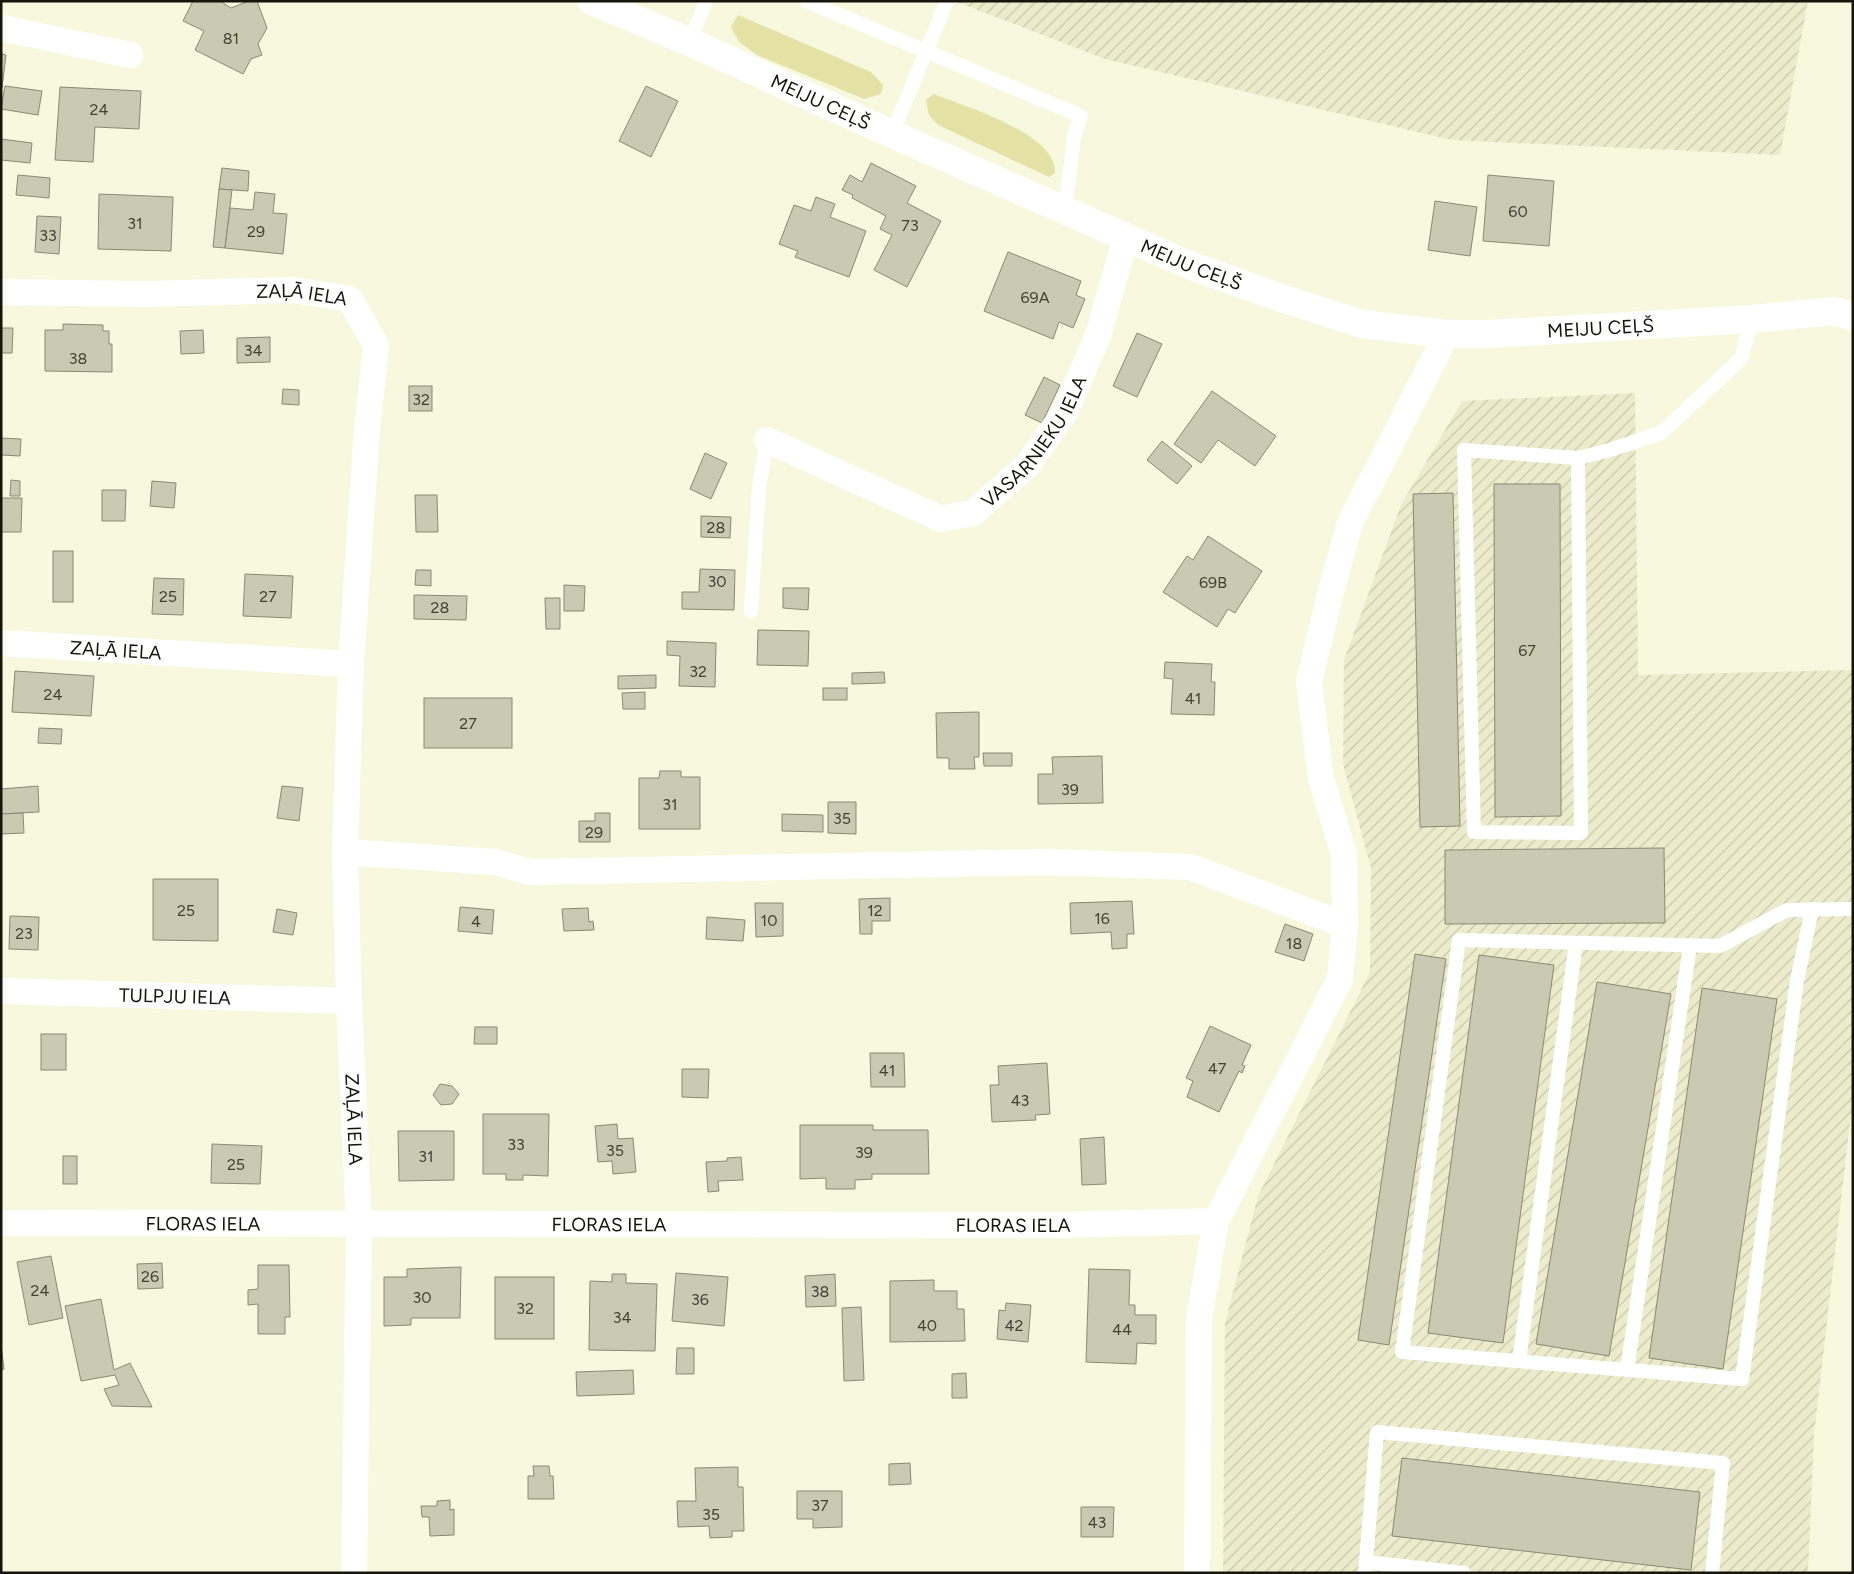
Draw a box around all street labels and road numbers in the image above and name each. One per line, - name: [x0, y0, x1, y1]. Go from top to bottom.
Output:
- street label: MEIJU CEĻŠ: [767, 69, 874, 135]
- street label: MEIJU CEĻŠ: [1137, 234, 1245, 295]
- street label: ZAĻĀ IELA: [256, 279, 349, 310]
- street label: MEIJU CEĻŠ: [1547, 314, 1655, 343]
- street label: VASARNIEKU IELA: [977, 372, 1091, 513]
- street label: ZAĻĀ IELA: [69, 636, 162, 665]
- street label: TULPJU IELA: [119, 983, 231, 1010]
- street label: ZAĻĀ IELA: [340, 1073, 367, 1166]
- street label: FLORAS IELA: [145, 1212, 261, 1235]
- street label: FLORAS IELA: [551, 1213, 667, 1236]
- street label: FLORAS IELA: [955, 1214, 1071, 1237]

